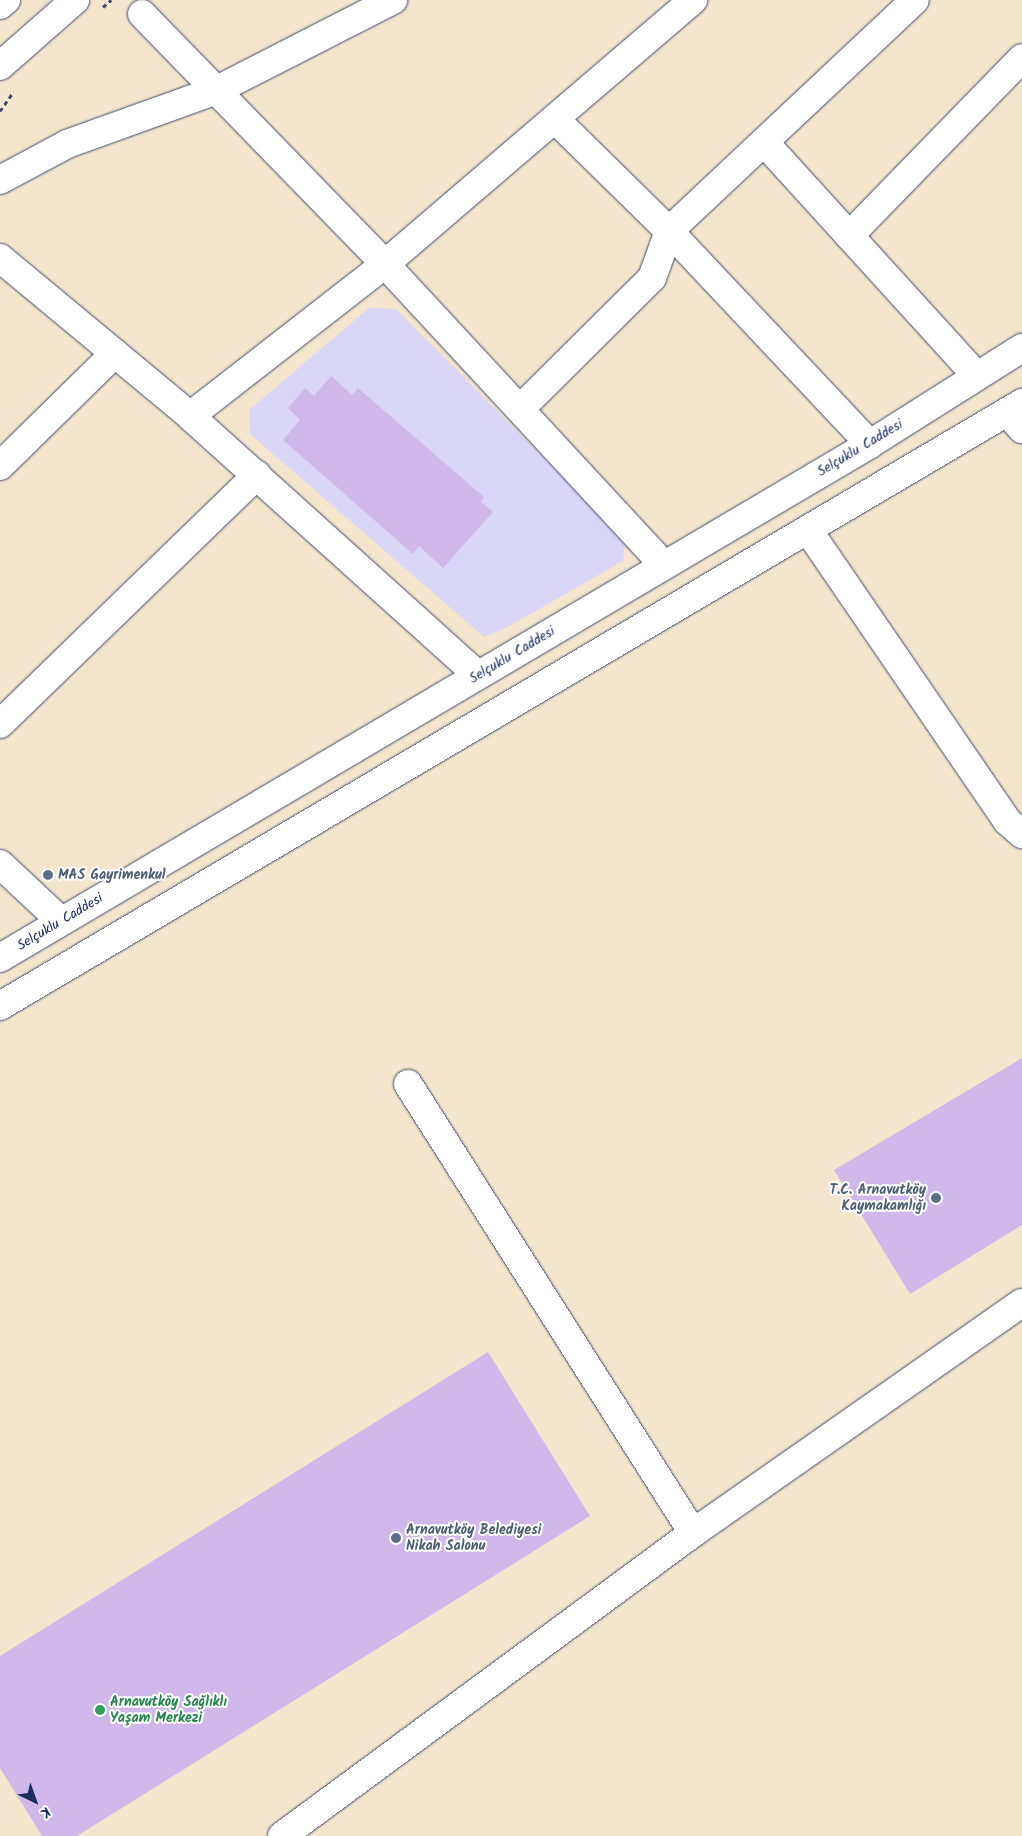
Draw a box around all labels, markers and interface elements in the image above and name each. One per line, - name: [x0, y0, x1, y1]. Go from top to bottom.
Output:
- street label: Selçuklu Caddesi: [814, 416, 906, 480]
- street label: Selçuklu Caddesi: [466, 623, 558, 687]
- place label: MAS Gayrimenkul: [58, 867, 165, 883]
- marker: MAS Gayrimenkul: [42, 869, 54, 881]
- street label: Selçuklu Caddesi: [14, 890, 106, 954]
- place label: T.C. Arnavutköy Kaymakamlığı: [829, 1182, 926, 1214]
- marker: T.C. Arnavutköy Kaymakamlığı: [930, 1192, 942, 1204]
- place label: Arnavutköy Belediyesi Nikah Salonu: [406, 1522, 541, 1554]
- marker: Arnavutköy Belediyesi Nikah Salonu: [390, 1532, 402, 1544]
- place label: Arnavutköy Sağlıklı Yaşam Merkezi: [110, 1694, 227, 1726]
- marker: Arnavutköy Sağlıklı Yaşam Merkezi: [94, 1704, 106, 1716]
- north arrow: [10, 1776, 60, 1826]
- text: K: [35, 1801, 56, 1823]

